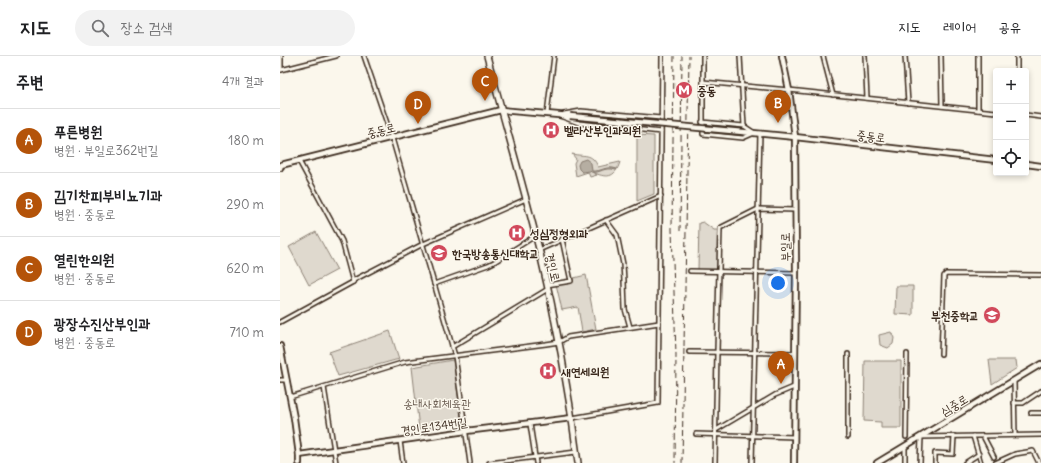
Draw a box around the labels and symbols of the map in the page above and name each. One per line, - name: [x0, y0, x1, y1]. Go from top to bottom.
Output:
- pin: C: [472, 68, 498, 101]
- metro station icon: 중동: [674, 80, 694, 100]
- place label: 중동: [697, 83, 716, 98]
- pin: B: [765, 90, 791, 123]
- pin: D: [405, 91, 431, 124]
- street label: 중동로: [365, 119, 397, 141]
- hospital icon: 벨라산부인과의원: [541, 120, 561, 140]
- place label: 벨라산부인과의원: [564, 123, 642, 138]
- street label: 중동로: [856, 127, 886, 145]
- hospital icon: 성심정형외과: [507, 223, 527, 243]
- place label: 성심정형외과: [529, 226, 588, 241]
- street label: 부일로: [777, 232, 793, 262]
- school or university icon: 한국방송통신대학교: [429, 243, 449, 263]
- place label: 한국방송통신대학교: [451, 246, 539, 261]
- street label: 경인로: [542, 251, 564, 283]
- your location: [768, 273, 788, 293]
- school or university icon: 부천중학교: [982, 305, 1002, 325]
- place label: 부천중학교: [931, 308, 979, 323]
- pin: A: [768, 351, 794, 384]
- hospital icon: 새연세의원: [538, 361, 558, 381]
- place label: 새연세의원: [560, 364, 610, 379]
- street label: 심중로: [938, 391, 970, 419]
- park label: 송내사회체육관: [403, 396, 471, 411]
- street label: 경인로134번길: [400, 414, 468, 438]

